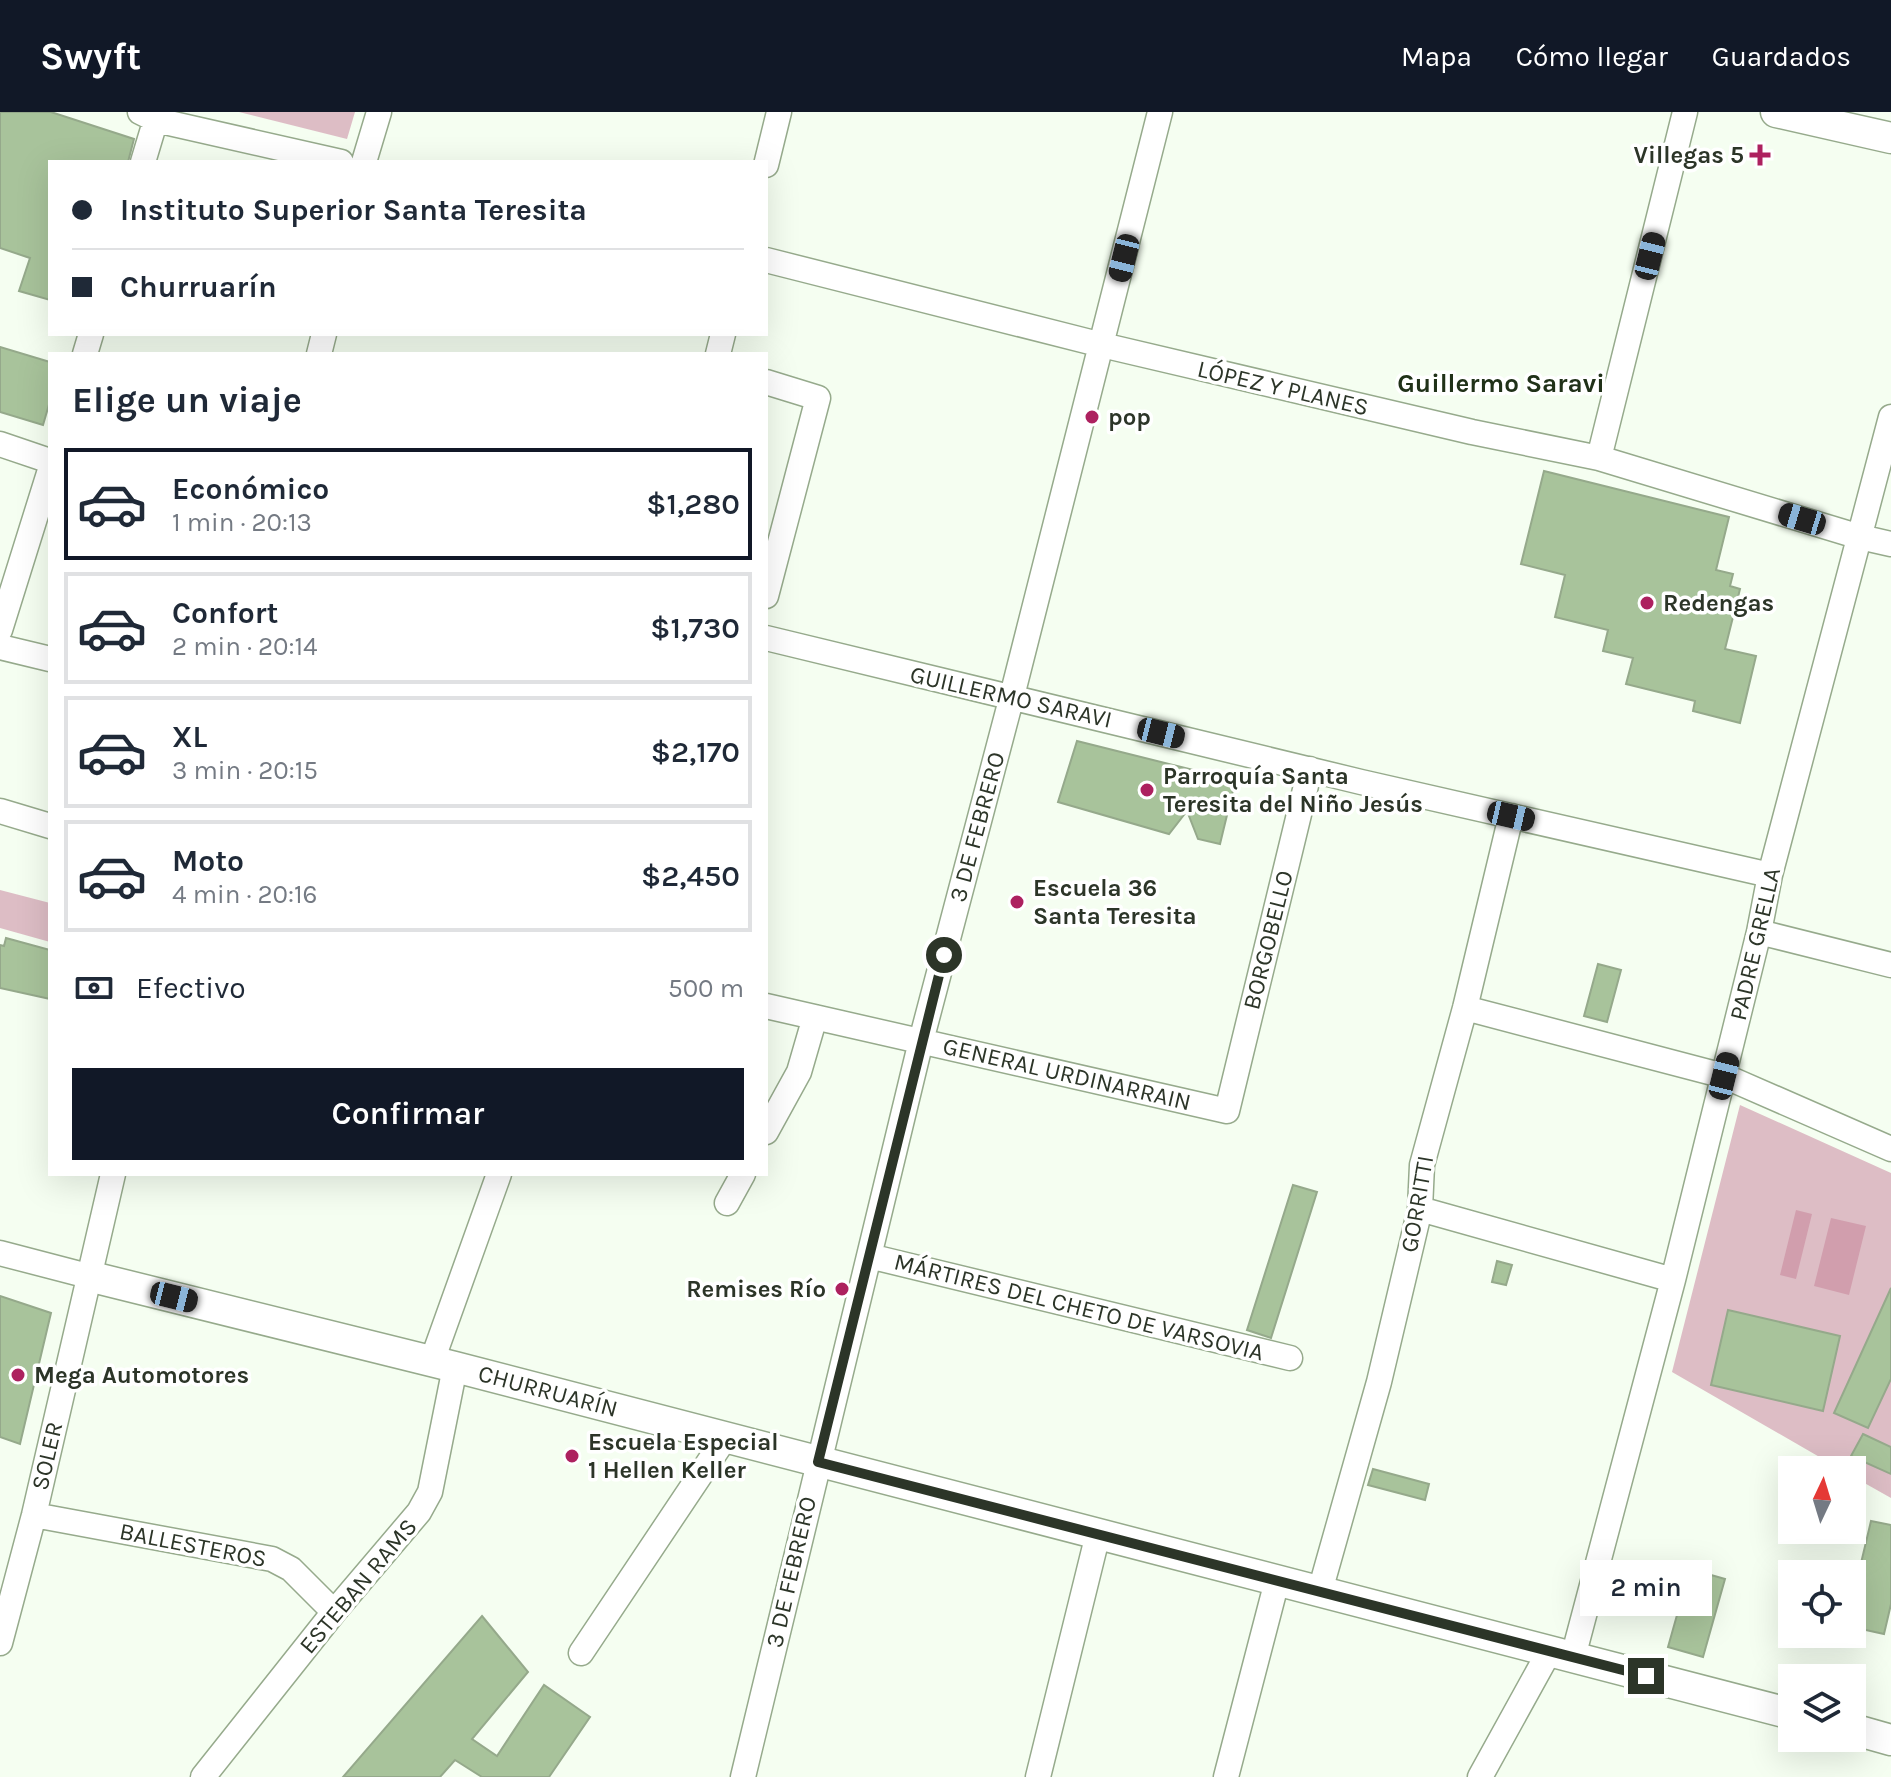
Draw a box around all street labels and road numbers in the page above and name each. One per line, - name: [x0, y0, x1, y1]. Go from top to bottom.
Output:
- street label: LÓPEZ Y PLANES: [1195, 355, 1371, 421]
- street label: GUILLERMO SARAVI: [907, 660, 1115, 734]
- street label: 3 DE FEBRERO: [944, 749, 1010, 905]
- street label: PADRE GRELLA: [1724, 865, 1786, 1023]
- street label: BORGOBELLO: [1237, 868, 1299, 1012]
- street label: GENERAL URDINARRAIN: [940, 1032, 1194, 1116]
- street label: GORRITTI: [1395, 1153, 1439, 1255]
- street label: MÁRTIRES DEL CHETO DE VARSOVIA: [891, 1247, 1267, 1367]
- street label: CHURRUARÍN: [475, 1358, 621, 1423]
- street label: SOLER: [26, 1419, 68, 1493]
- street label: 3 DE FEBRERO: [760, 1494, 822, 1650]
- street label: ESTEBAN RAMS: [293, 1513, 423, 1659]
- street label: BALLESTEROS: [117, 1517, 269, 1573]

